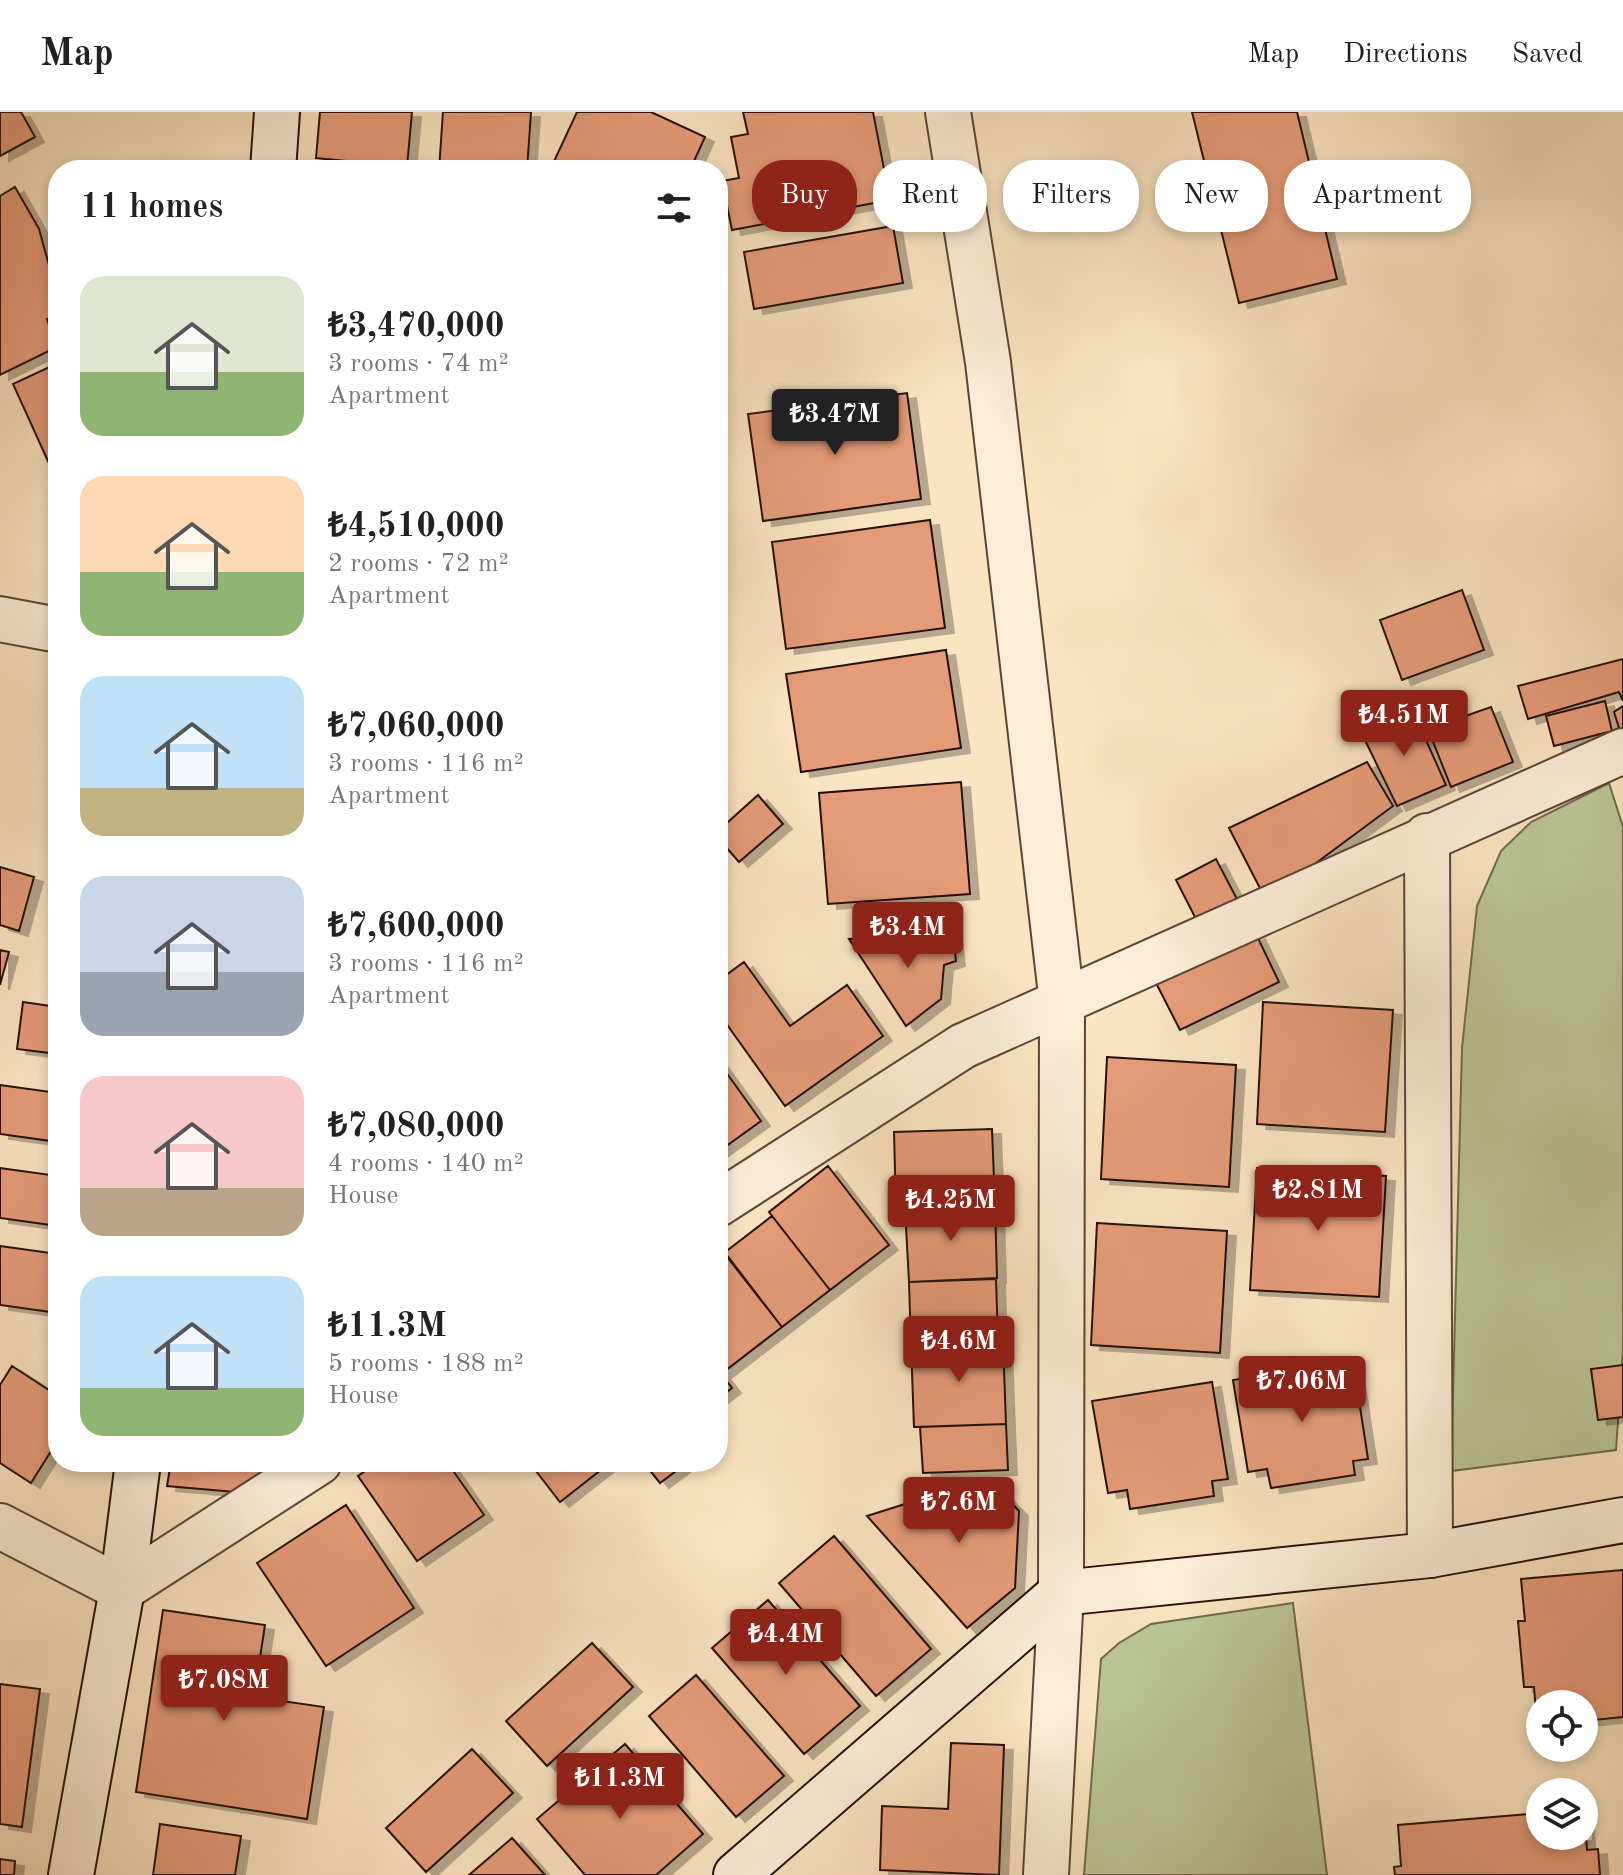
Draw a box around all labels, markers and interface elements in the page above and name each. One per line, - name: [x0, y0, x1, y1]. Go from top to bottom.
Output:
- text: Map: [40, 36, 114, 74]
- text: Map: [1247, 41, 1299, 69]
- text: Directions: [1343, 41, 1468, 69]
- text: Saved: [1512, 41, 1583, 69]
- chip: Buy: [752, 160, 857, 232]
- chip: Rent: [873, 160, 987, 232]
- chip: Filters: [1003, 160, 1139, 232]
- chip: New: [1155, 160, 1268, 232]
- chip: Apartment: [1284, 160, 1471, 232]
- icon: filters: [652, 186, 696, 230]
- text: 11 homes: [80, 191, 223, 225]
- icon: home: [144, 308, 240, 404]
- text: ₺3,470,000: [328, 310, 505, 344]
- text: 3 rooms · 74 m²: [328, 351, 509, 377]
- text: Apartment: [328, 383, 450, 409]
- pin: ₺3.47M: [770, 389, 900, 457]
- text: ₺3.47M: [790, 402, 880, 428]
- icon: home: [144, 508, 240, 604]
- text: ₺4,510,000: [328, 510, 505, 544]
- text: 2 rooms · 72 m²: [328, 551, 509, 577]
- text: Apartment: [328, 583, 450, 609]
- pin: ₺4.51M: [1339, 690, 1469, 758]
- text: ₺4.51M: [1359, 703, 1449, 729]
- icon: home: [144, 708, 240, 804]
- text: ₺7,060,000: [328, 710, 505, 744]
- text: 3 rooms · 116 m²: [328, 751, 524, 777]
- text: Apartment: [328, 783, 450, 809]
- pin: ₺3.4M: [852, 902, 964, 970]
- icon: home: [144, 908, 240, 1004]
- text: ₺7,600,000: [328, 910, 505, 944]
- text: ₺3.4M: [870, 915, 946, 941]
- text: 3 rooms · 116 m²: [328, 951, 524, 977]
- text: Apartment: [328, 983, 450, 1009]
- icon: home: [144, 1108, 240, 1204]
- text: ₺7,080,000: [328, 1110, 505, 1144]
- text: 4 rooms · 140 m²: [328, 1151, 524, 1177]
- pin: ₺2.81M: [1253, 1165, 1383, 1233]
- pin: ₺4.25M: [886, 1175, 1016, 1243]
- text: ₺2.81M: [1273, 1178, 1363, 1204]
- text: House: [328, 1183, 399, 1209]
- text: ₺4.25M: [906, 1188, 996, 1214]
- icon: home: [144, 1308, 240, 1404]
- text: ₺11.3M: [328, 1310, 446, 1344]
- pin: ₺4.6M: [903, 1316, 1015, 1384]
- text: ₺4.6M: [921, 1329, 997, 1355]
- text: 5 rooms · 188 m²: [328, 1351, 524, 1377]
- pin: ₺7.06M: [1237, 1356, 1367, 1424]
- text: ₺7.06M: [1257, 1369, 1347, 1395]
- text: House: [328, 1383, 399, 1409]
- pin: ₺7.6M: [903, 1477, 1015, 1545]
- text: ₺7.6M: [921, 1490, 997, 1516]
- pin: ₺4.4M: [730, 1609, 842, 1677]
- text: ₺4.4M: [748, 1622, 824, 1648]
- pin: ₺7.08M: [159, 1655, 289, 1723]
- text: ₺7.08M: [179, 1668, 269, 1694]
- map controls: [1526, 1690, 1598, 1850]
- button: locate: [1526, 1690, 1598, 1762]
- pin: ₺11.3M: [555, 1753, 685, 1821]
- text: ₺11.3M: [575, 1766, 665, 1792]
- button: layers: [1526, 1778, 1598, 1850]

